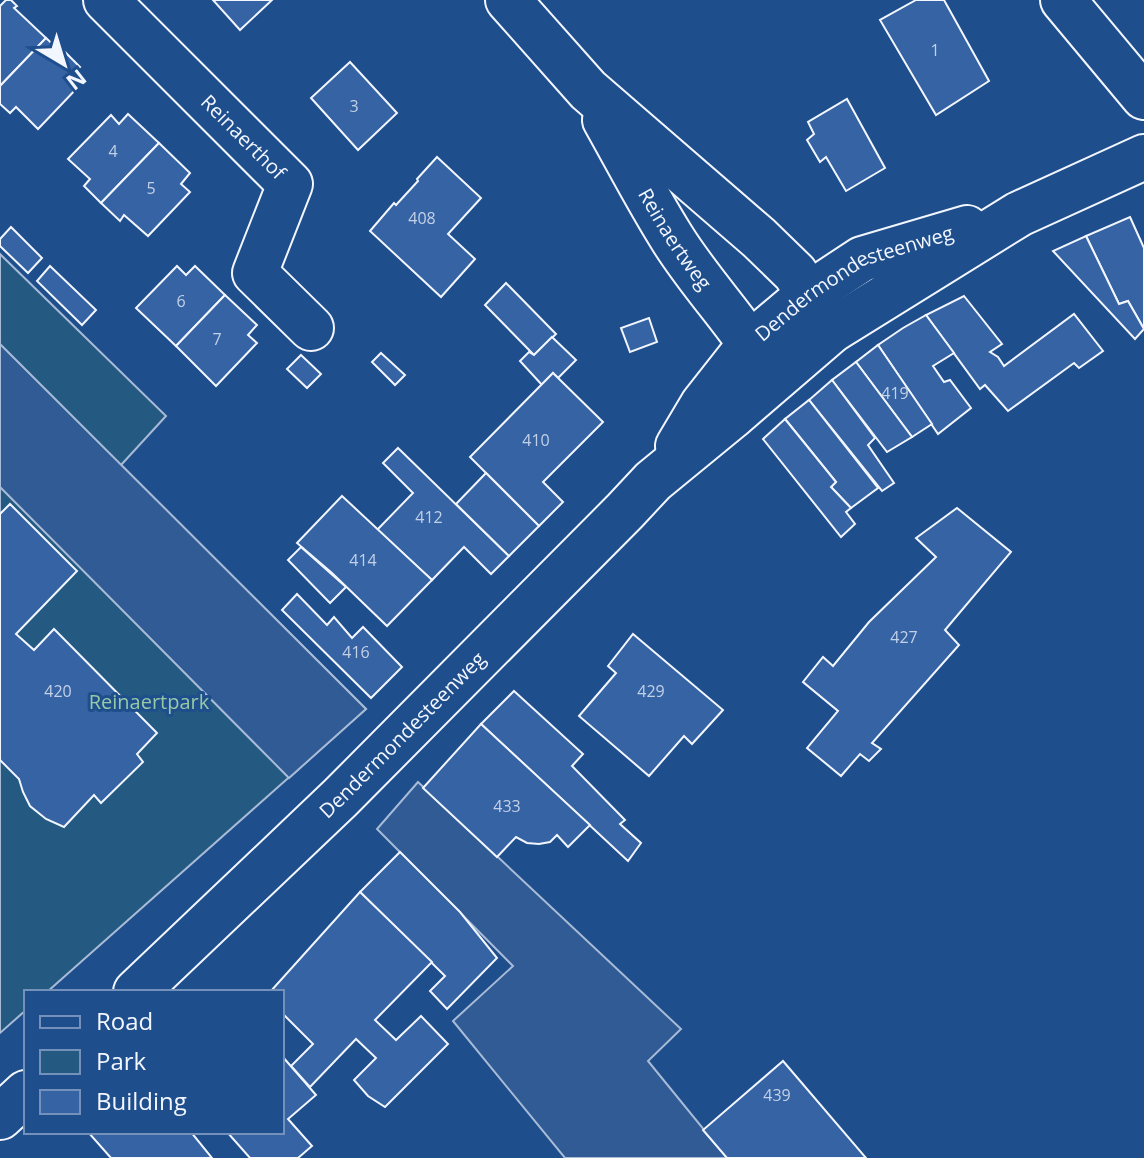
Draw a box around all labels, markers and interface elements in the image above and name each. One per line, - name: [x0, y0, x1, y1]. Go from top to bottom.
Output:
- north arrow: [24, 24, 104, 104]
- house number: 1: [930, 39, 940, 61]
- text: N: [61, 63, 93, 98]
- street label: Reinaerthof: [195, 89, 293, 186]
- house number: 3: [349, 95, 359, 117]
- house number: 4: [108, 140, 118, 162]
- house number: 5: [146, 177, 156, 199]
- street label: Reinaertweg: [632, 183, 718, 295]
- house number: 408: [408, 207, 436, 229]
- street label: Dendermondesteenweg: [749, 219, 956, 347]
- house number: 6: [176, 290, 186, 312]
- house number: 7: [212, 328, 222, 350]
- house number: 419: [881, 382, 909, 404]
- house number: 410: [522, 429, 550, 451]
- house number: 412: [415, 506, 443, 528]
- house number: 414: [349, 549, 377, 571]
- house number: 427: [890, 626, 918, 648]
- house number: 416: [342, 641, 370, 663]
- street label: Dendermondesteenweg: [313, 645, 491, 824]
- house number: 420: [44, 680, 72, 702]
- house number: 429: [637, 680, 665, 702]
- park label: Reinaertpark: [89, 688, 210, 715]
- house number: 433: [493, 795, 521, 817]
- legend: [24, 990, 284, 1134]
- text: Road: [96, 1004, 153, 1037]
- text: Park: [96, 1044, 147, 1077]
- text: Building: [96, 1084, 187, 1117]
- house number: 439: [763, 1084, 791, 1106]

